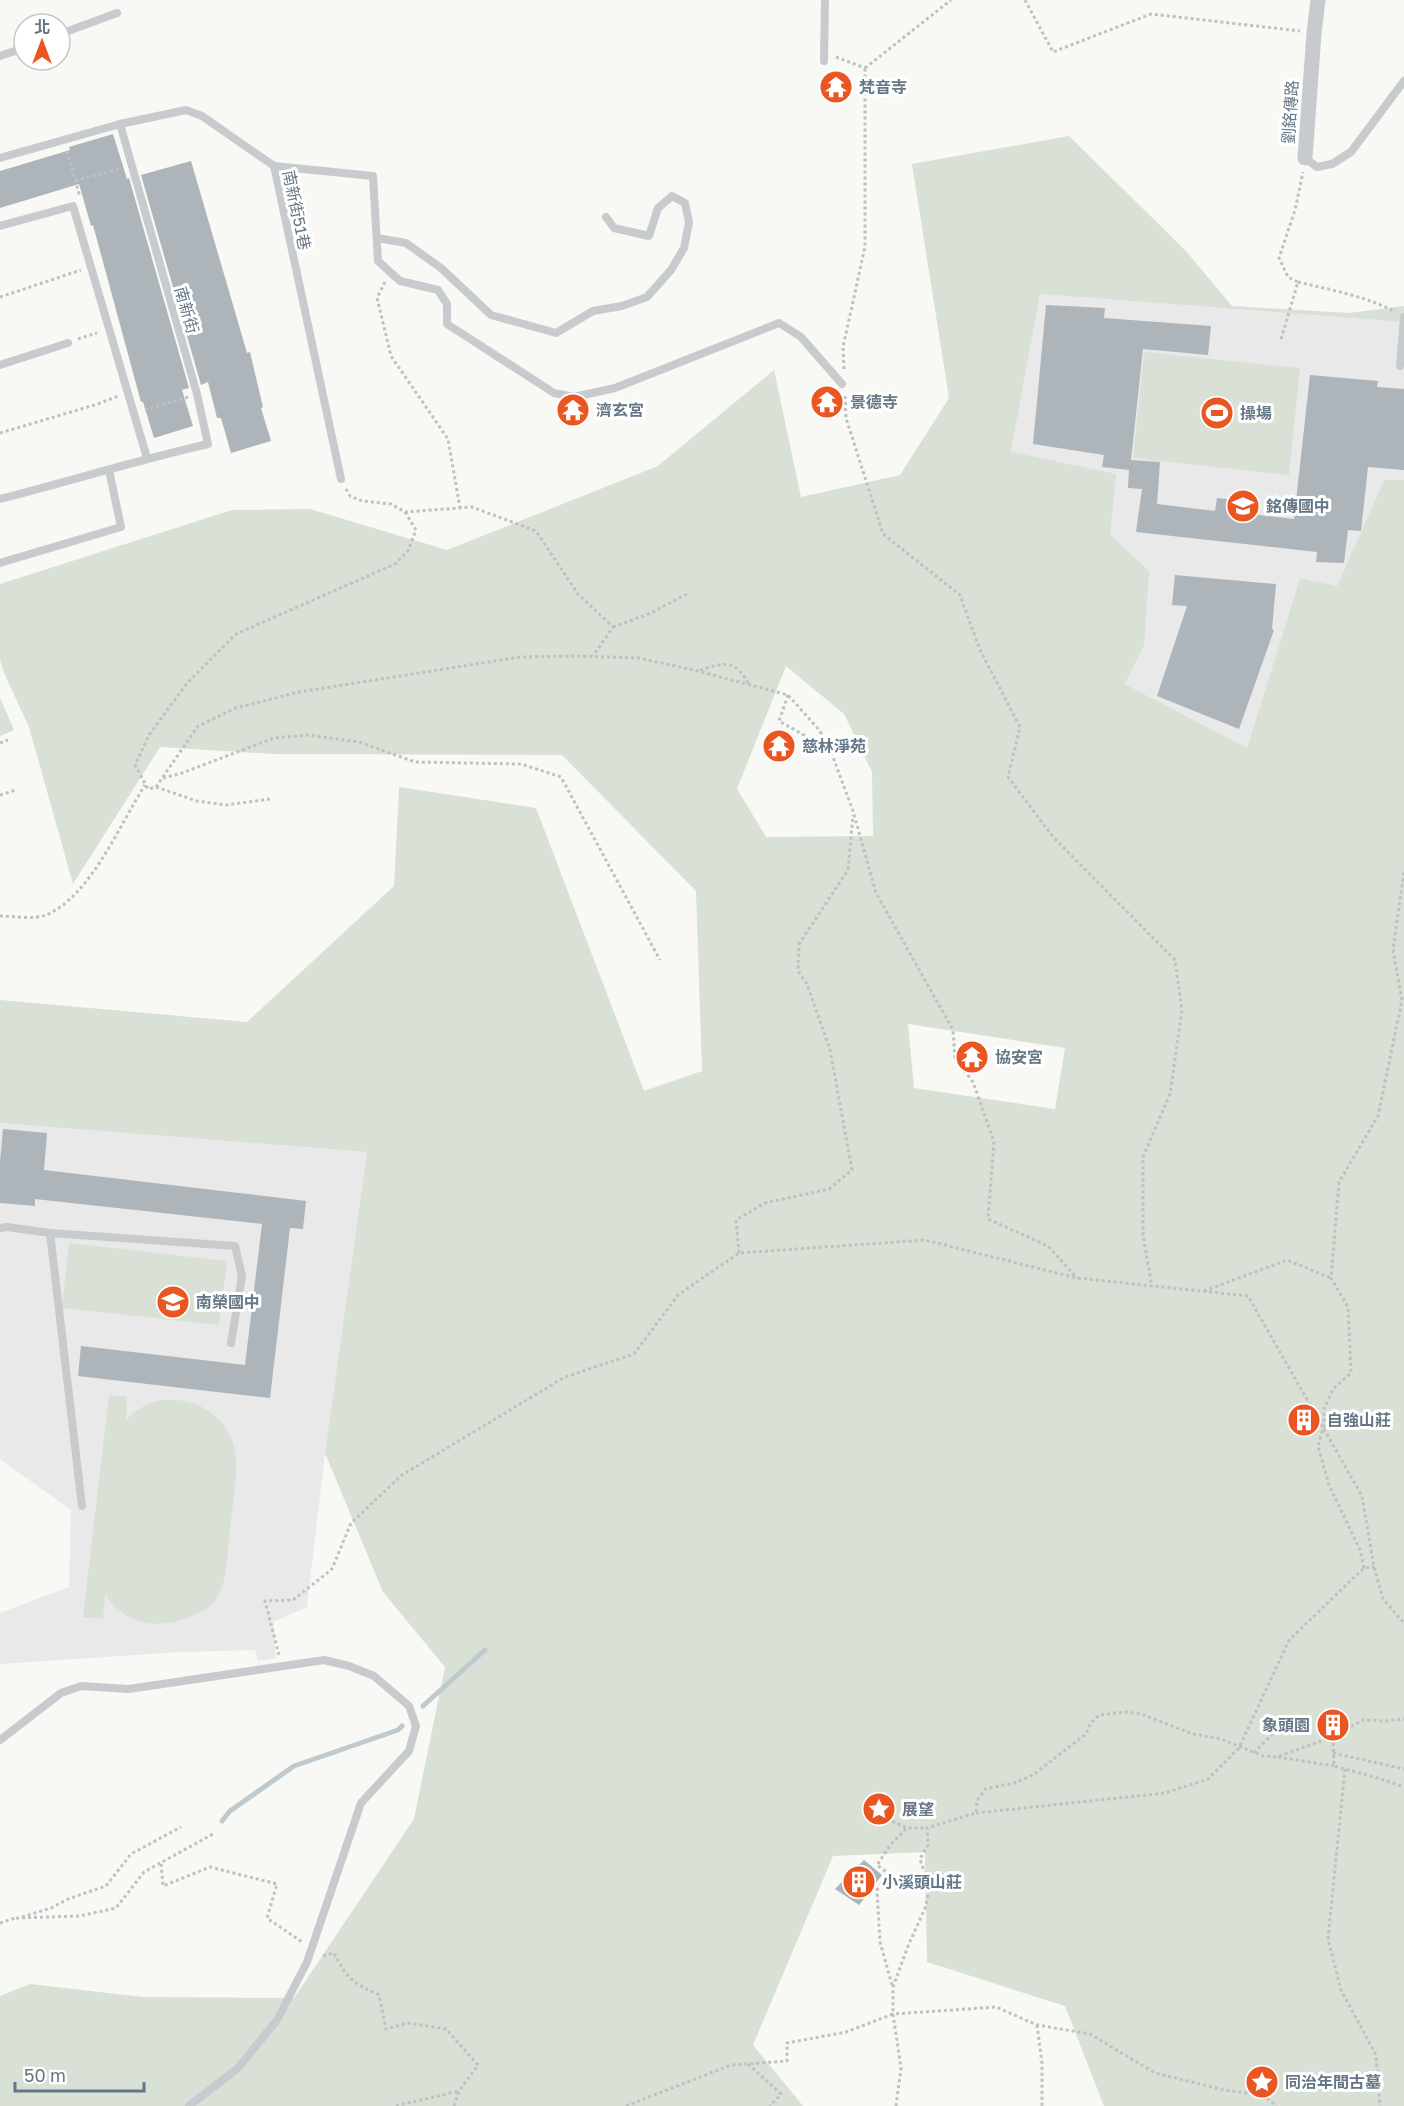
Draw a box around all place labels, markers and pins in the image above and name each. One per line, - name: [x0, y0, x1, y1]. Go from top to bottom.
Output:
- temple icon: 梵音寺: [818, 69, 854, 105]
- place label: 梵音寺: [859, 77, 907, 97]
- temple icon: 景德寺: [809, 384, 845, 420]
- temple icon: 濟玄宮: [555, 392, 591, 428]
- place label: 景德寺: [850, 392, 898, 412]
- sports icon: 操場: [1199, 395, 1235, 431]
- place label: 濟玄宮: [596, 400, 644, 420]
- place label: 操場: [1240, 403, 1272, 423]
- school or university icon: 銘傳國中: [1225, 488, 1261, 524]
- place label: 銘傳國中: [1266, 496, 1330, 516]
- temple icon: 慈林淨苑: [761, 728, 797, 764]
- place label: 慈林淨苑: [802, 736, 866, 756]
- temple icon: 協安宮: [954, 1039, 990, 1075]
- place label: 協安宮: [995, 1047, 1043, 1067]
- school or university icon: 南榮國中: [155, 1284, 191, 1320]
- place label: 南榮國中: [196, 1292, 260, 1312]
- building icon: 自強山莊: [1286, 1402, 1322, 1438]
- place label: 自強山莊: [1327, 1410, 1391, 1430]
- building icon: 象頭園: [1315, 1707, 1351, 1743]
- place label: 象頭園: [1262, 1715, 1310, 1735]
- place icon: 展望: [861, 1791, 897, 1827]
- place label: 展望: [902, 1799, 934, 1819]
- building icon: 小溪頭山莊: [841, 1864, 877, 1900]
- place label: 小溪頭山莊: [882, 1872, 962, 1892]
- place icon: 同治年間古墓: [1244, 2064, 1280, 2100]
- place label: 同治年間古墓: [1285, 2072, 1381, 2092]

